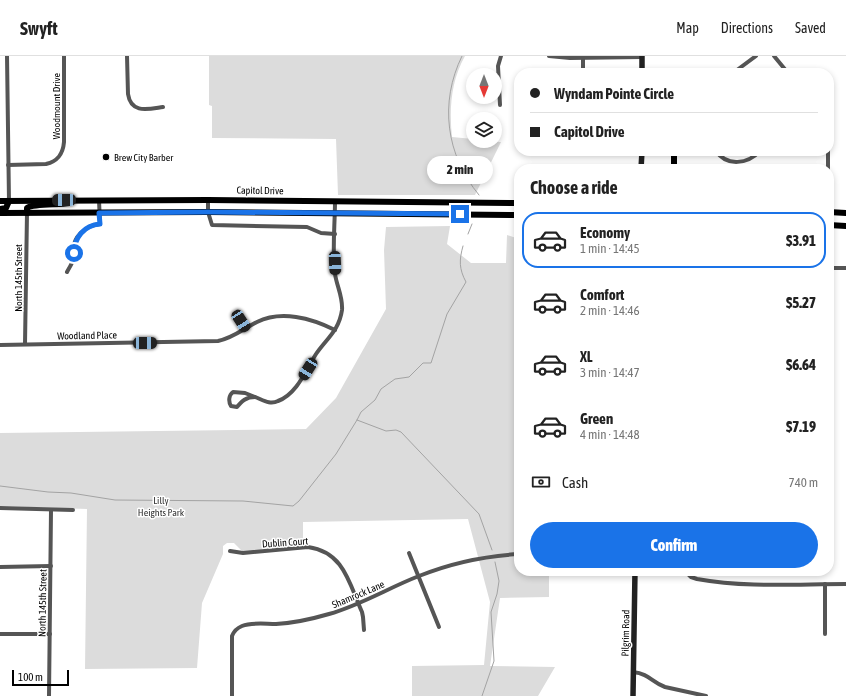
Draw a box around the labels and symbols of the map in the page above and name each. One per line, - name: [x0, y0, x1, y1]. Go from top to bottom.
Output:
- north arrow: [466, 68, 502, 104]
- street label: Woodmount Drive: [51, 72, 62, 139]
- marker: Brew City Barber: [101, 152, 111, 162]
- place label: Brew City Barber: [114, 152, 174, 163]
- callout: 2 min: [427, 156, 493, 184]
- street label: Capitol Drive: [236, 185, 284, 196]
- car: [52, 194, 76, 206]
- route end: [451, 205, 469, 223]
- street label: North 145th Street: [13, 244, 24, 312]
- route start: [65, 244, 83, 262]
- car: [329, 251, 341, 275]
- car: [229, 308, 253, 334]
- street label: Woodland Place: [57, 329, 117, 342]
- car: [133, 337, 157, 349]
- car: [297, 356, 319, 382]
- park label: Lilly Heights Park: [138, 495, 185, 518]
- street label: Dublin Court: [262, 535, 309, 550]
- street label: North 145th Street: [36, 569, 49, 637]
- street label: Shamrock Lane: [330, 578, 387, 610]
- street label: Pilgrim Road: [620, 609, 631, 656]
- scale bar: [12, 668, 69, 687]

